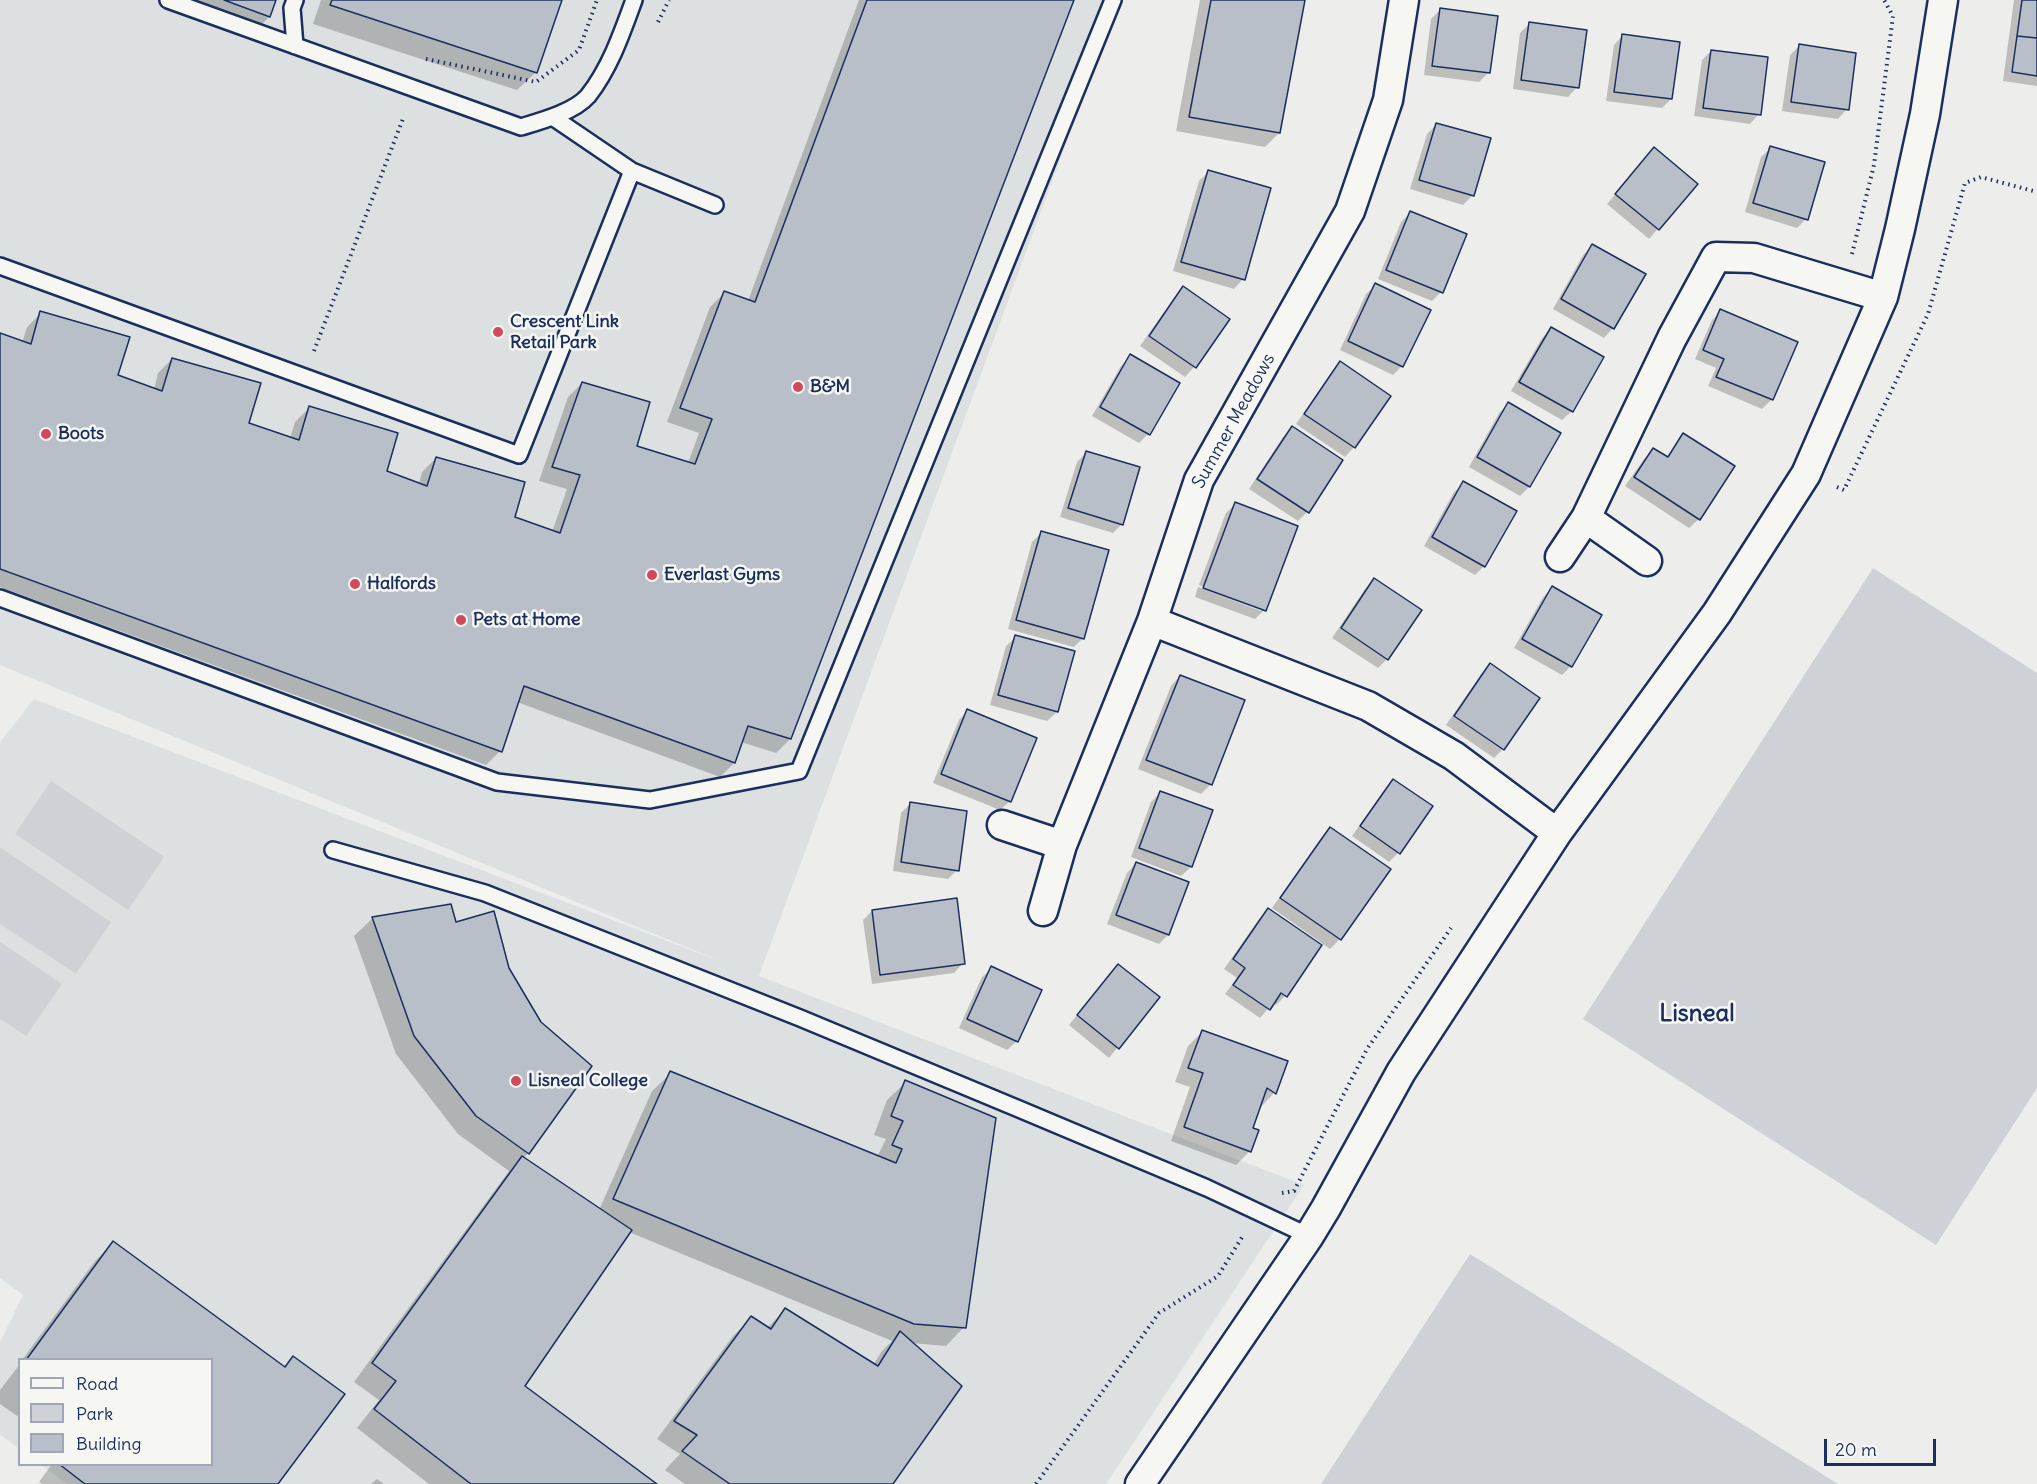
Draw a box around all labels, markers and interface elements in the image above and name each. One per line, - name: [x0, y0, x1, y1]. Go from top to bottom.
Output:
- place label: Crescent Link Retail Park: [510, 311, 619, 354]
- marker: Crescent Link Retail Park: [491, 325, 505, 339]
- street label: Summer Meadows: [1188, 350, 1280, 492]
- place label: B&M: [810, 376, 850, 398]
- marker: B&M: [791, 380, 805, 394]
- place label: Boots: [58, 423, 104, 445]
- marker: Boots: [39, 427, 53, 441]
- place label: Everlast Gyms: [664, 564, 780, 586]
- marker: Everlast Gyms: [645, 568, 659, 582]
- place label: Halfords: [367, 573, 436, 595]
- marker: Halfords: [348, 577, 362, 591]
- place label: Pets at Home: [473, 609, 581, 631]
- marker: Pets at Home: [454, 613, 468, 627]
- district label: Lisneal: [1659, 1000, 1735, 1028]
- place label: Lisneal College: [528, 1070, 648, 1092]
- marker: Lisneal College: [509, 1074, 523, 1088]
- legend: [18, 1358, 213, 1466]
- text: Road: [76, 1372, 118, 1395]
- text: Park: [76, 1402, 113, 1425]
- scale bar: [1827, 1427, 1940, 1465]
- text: Building: [76, 1432, 141, 1455]
- text: 20 m: [1835, 1438, 1877, 1461]

